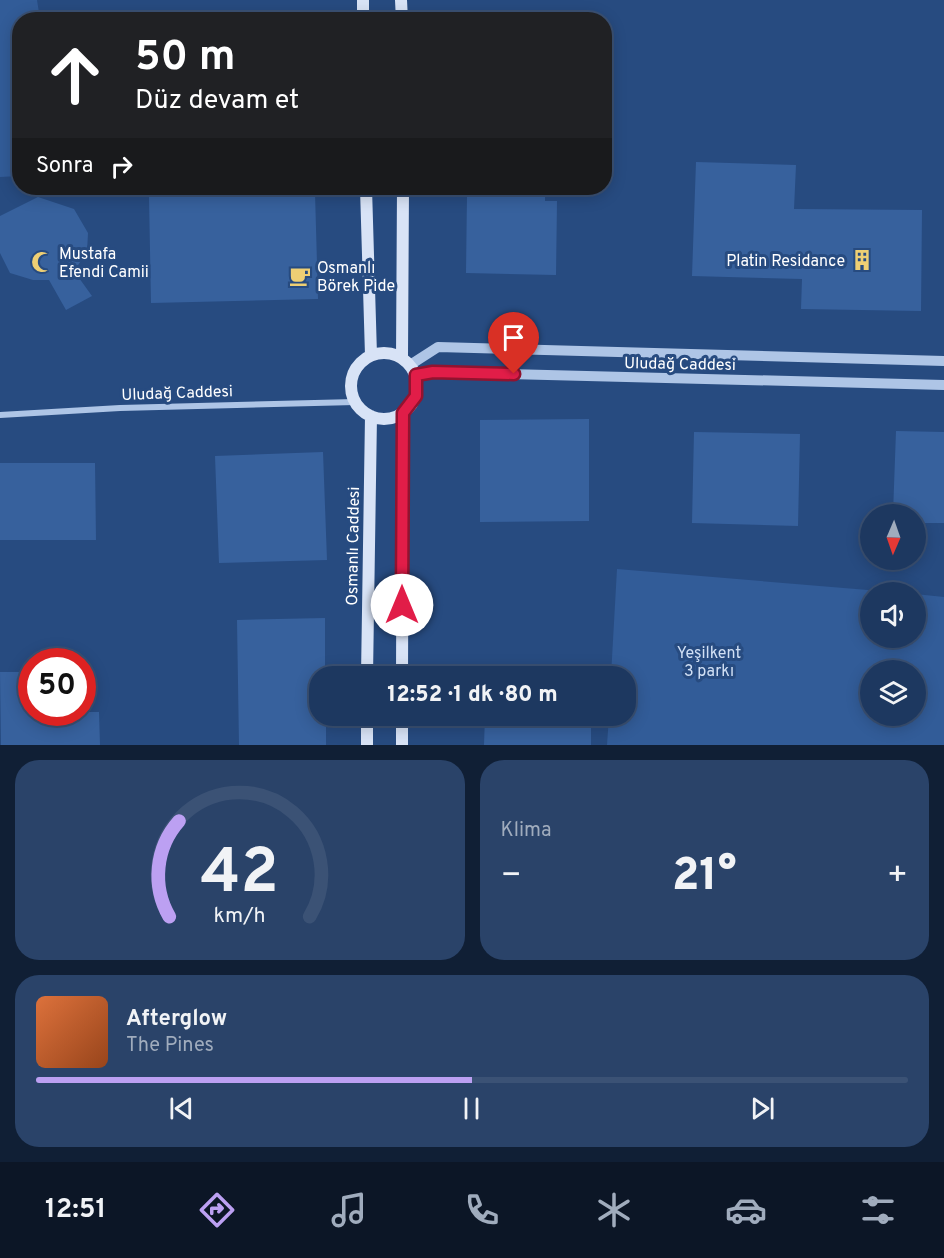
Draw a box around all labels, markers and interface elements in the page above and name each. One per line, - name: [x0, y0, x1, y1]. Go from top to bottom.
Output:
- text: 50 m: [135, 32, 236, 85]
- icon: ahead: [36, 36, 114, 114]
- text: Düz devam et: [135, 84, 299, 118]
- icon: right: [105, 150, 138, 183]
- text: Sonra: [36, 153, 93, 180]
- place label: Mustafa Efendi Camii: [59, 245, 149, 283]
- building icon: Platin Residance: [850, 248, 874, 272]
- mosque icon: Mustafa Efendi Camii: [30, 250, 54, 274]
- place label: Platin Residance: [726, 252, 845, 272]
- place label: Osmanlı Börek Pide: [317, 259, 395, 297]
- cafe icon: Osmanlı Börek Pide: [288, 264, 312, 288]
- pin: [488, 312, 539, 374]
- icon: arrive: [497, 321, 530, 354]
- street label: Uludağ Caddesi: [624, 354, 736, 376]
- street label: Uludağ Caddesi: [121, 382, 233, 406]
- street label: Osmanlı Caddesi: [343, 486, 365, 606]
- north arrow: [860, 504, 926, 570]
- map controls: [860, 504, 926, 726]
- position arrow: [370, 573, 434, 637]
- button: sound: [860, 582, 926, 648]
- park label: Yeşilkent 3 parkı: [677, 644, 741, 682]
- speed limit sign: 50: [18, 648, 96, 726]
- button: layers: [860, 660, 926, 726]
- text: 12:52 · 1 dk · 80 m: [387, 682, 558, 709]
- text: Klima: [501, 818, 552, 844]
- text: 42: [201, 836, 279, 915]
- text: 21°: [672, 849, 737, 906]
- text: −: [501, 856, 522, 898]
- text: +: [887, 856, 908, 898]
- text: km/h: [214, 903, 266, 930]
- text: Afterglow: [126, 1006, 227, 1033]
- text: The Pines: [126, 1033, 214, 1059]
- icon: previous: [165, 1092, 198, 1125]
- icon: pause: [455, 1092, 488, 1125]
- icon: next: [746, 1092, 779, 1125]
- icon: directions: [196, 1189, 238, 1231]
- icon: music: [328, 1189, 370, 1231]
- icon: phone: [461, 1189, 503, 1231]
- icon: climate: [593, 1189, 635, 1231]
- icon: car: [725, 1189, 767, 1231]
- icon: filters: [857, 1189, 899, 1231]
- text: 12:51: [45, 1193, 106, 1227]

